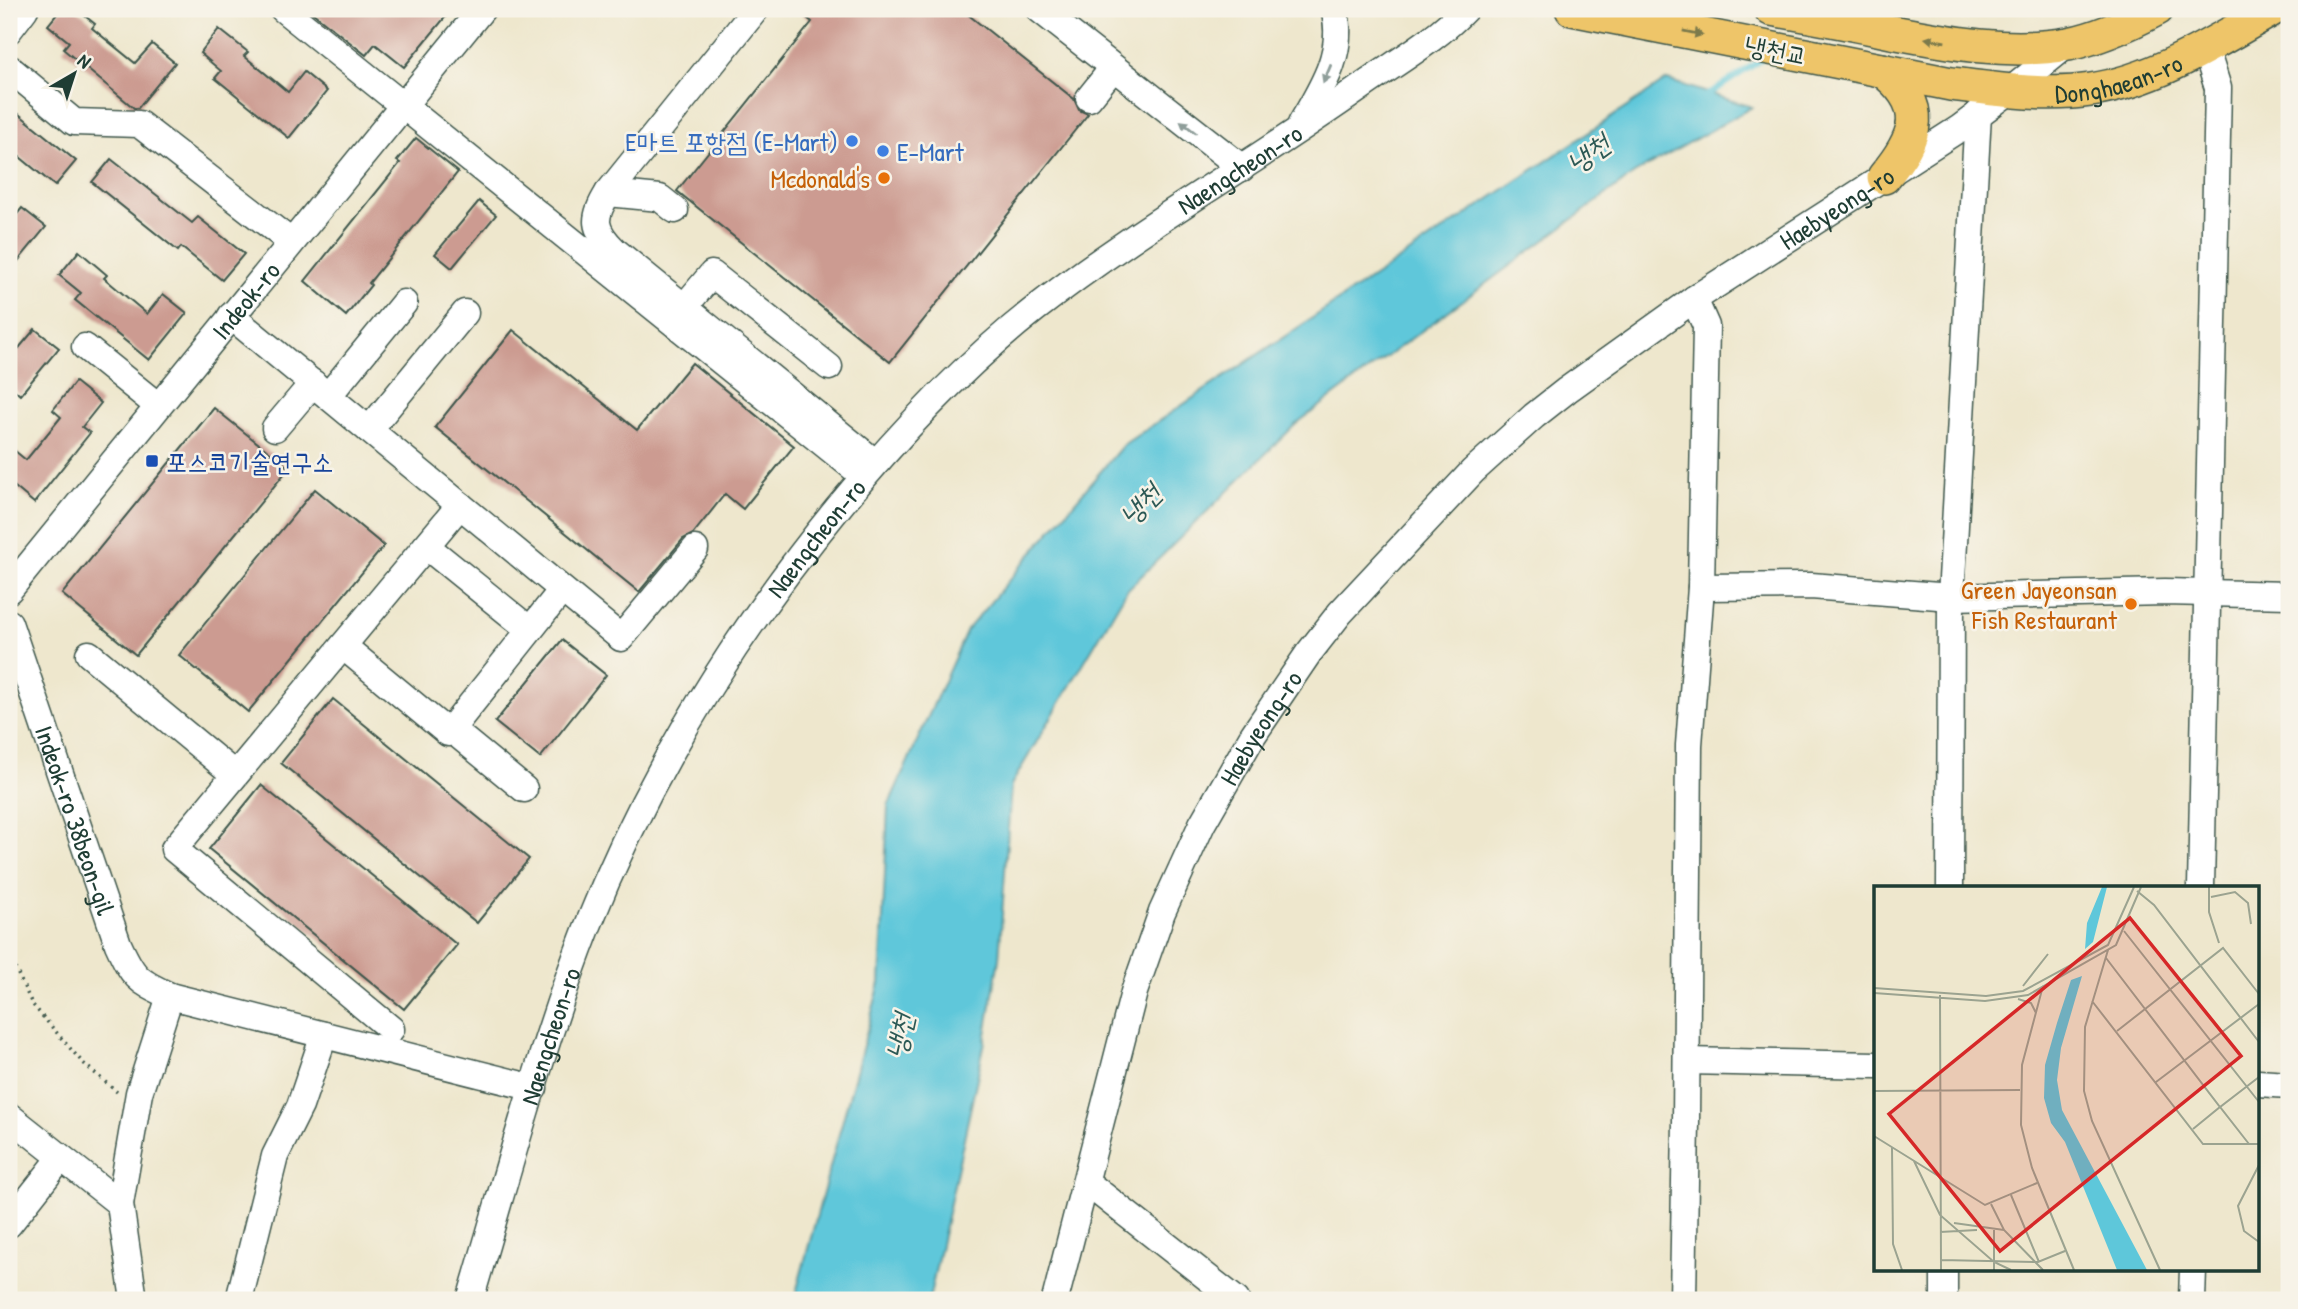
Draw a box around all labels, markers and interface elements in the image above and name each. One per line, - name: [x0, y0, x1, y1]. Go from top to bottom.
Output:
- street label: 냉천교: [1742, 27, 1810, 73]
- one-way arrow: [1682, 28, 1704, 39]
- one-way arrow: [1924, 34, 1946, 45]
- north arrow: [38, 38, 108, 108]
- street label: Donghaean-ro: [2054, 45, 2188, 110]
- text: N: [73, 48, 97, 74]
- one-way arrow: [1322, 63, 1333, 84]
- street label: Naengcheon-ro: [1170, 115, 1309, 222]
- one-way arrow: [1179, 119, 1197, 134]
- water label: 냉천: [1559, 123, 1619, 182]
- place label: E마트 포항점 (E-Mart): [625, 124, 838, 159]
- marker: E마트 포항점 (E-Mart): [844, 133, 860, 149]
- place label: E-Mart: [897, 134, 965, 169]
- marker: E-Mart: [875, 143, 891, 159]
- street label: Haebyeong-ro: [1772, 158, 1900, 257]
- place label: Mcdonald's: [771, 161, 870, 196]
- marker: Mcdonald's: [876, 170, 892, 186]
- street label: Indeok-ro: [203, 254, 287, 346]
- place label: 포스코기술연구소: [166, 444, 333, 479]
- marker: 포스코기술연구소: [144, 453, 160, 469]
- street label: Naengcheon-ro: [758, 471, 873, 604]
- water label: 냉천: [1111, 473, 1171, 533]
- place label: Green Jayeonsan Fish Restaurant: [1961, 572, 2118, 637]
- marker: Green Jayeonsan Fish Restaurant: [2123, 596, 2139, 612]
- street label: Haebyeong-ro: [1211, 663, 1310, 791]
- street label: Indeok-ro 38beon-gil: [28, 721, 124, 919]
- inset map: [1874, 886, 2260, 1270]
- street label: Naengcheon-ro: [511, 962, 588, 1109]
- water label: 냉천: [876, 1008, 923, 1062]

